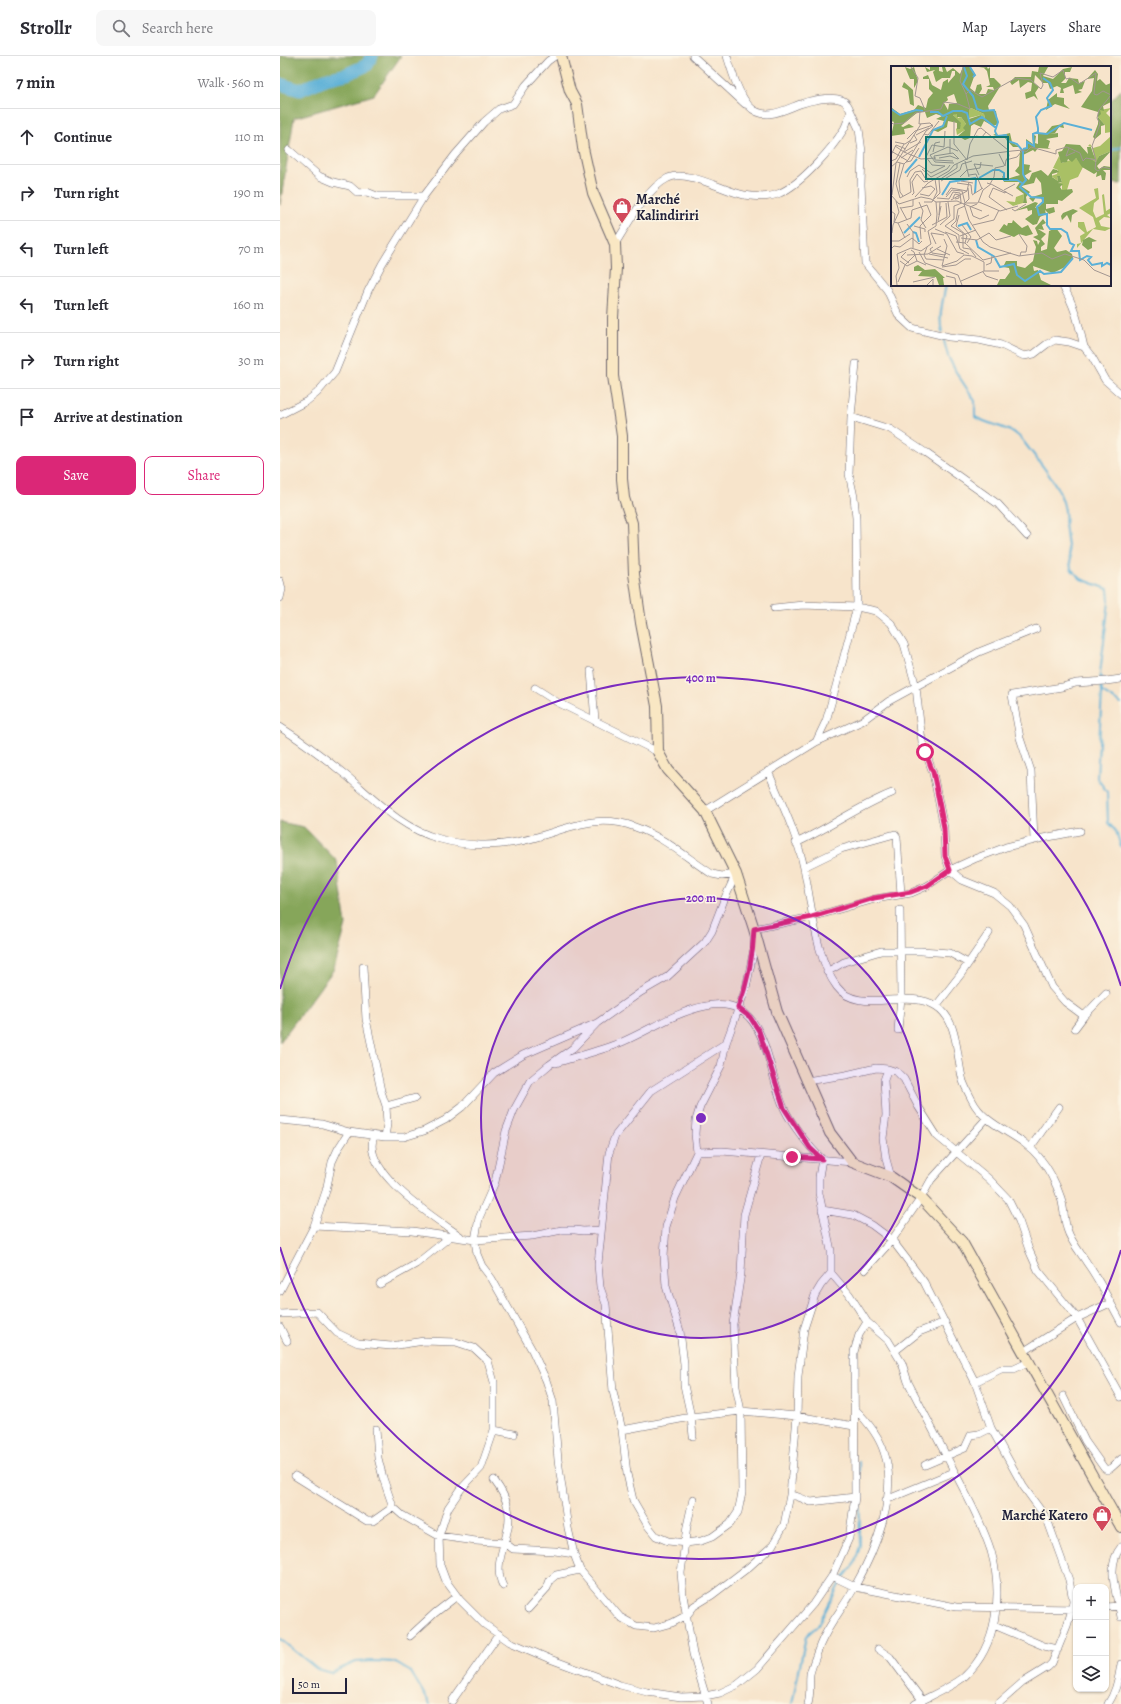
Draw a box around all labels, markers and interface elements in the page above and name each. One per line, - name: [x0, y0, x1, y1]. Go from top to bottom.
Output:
- search box: [96, 10, 376, 46]
- text: Strollr: [20, 15, 72, 41]
- icon: search: [110, 17, 132, 39]
- text: Search here: [142, 18, 213, 38]
- text: Map: [962, 18, 988, 37]
- text: Layers: [1010, 18, 1046, 37]
- text: Share: [1068, 18, 1101, 37]
- inset map: [891, 66, 1111, 286]
- text: 7 min: [16, 71, 55, 94]
- text: Walk · 560 m: [198, 74, 264, 91]
- icon: ahead: [16, 126, 38, 148]
- text: Continue: [54, 127, 112, 147]
- text: 110 m: [235, 128, 264, 145]
- icon: right: [16, 182, 38, 204]
- text: Turn right: [54, 183, 119, 203]
- text: 190 m: [233, 184, 264, 201]
- place label: Marché Kalindiriri: [636, 190, 699, 225]
- shop icon: Marché Kalindiriri: [611, 196, 633, 224]
- icon: left: [16, 238, 38, 260]
- text: Turn left: [54, 239, 109, 259]
- text: 70 m: [238, 240, 264, 257]
- icon: left: [16, 294, 38, 316]
- text: Turn left: [54, 295, 109, 315]
- text: 160 m: [233, 296, 264, 313]
- icon: right: [16, 350, 38, 372]
- text: Turn right: [54, 351, 119, 371]
- text: 30 m: [238, 352, 264, 369]
- icon: arrive: [16, 406, 38, 428]
- text: Arrive at destination: [54, 407, 183, 427]
- button: Save: [16, 456, 136, 495]
- button: Share: [144, 456, 264, 495]
- text: 400 m: [686, 670, 716, 686]
- route start: [916, 743, 934, 761]
- text: 200 m: [686, 890, 716, 906]
- centre of rings: [694, 1111, 708, 1125]
- route end: [783, 1148, 801, 1166]
- shop icon: Marché Katero: [1091, 1504, 1113, 1532]
- place label: Marché Katero: [1002, 1506, 1088, 1525]
- map controls: [1073, 1584, 1109, 1692]
- button: +: [1073, 1584, 1109, 1620]
- button: −: [1073, 1620, 1109, 1656]
- button: layers: [1073, 1656, 1109, 1692]
- scale bar: [292, 1676, 347, 1695]
- text: 50 m: [298, 1677, 320, 1692]

